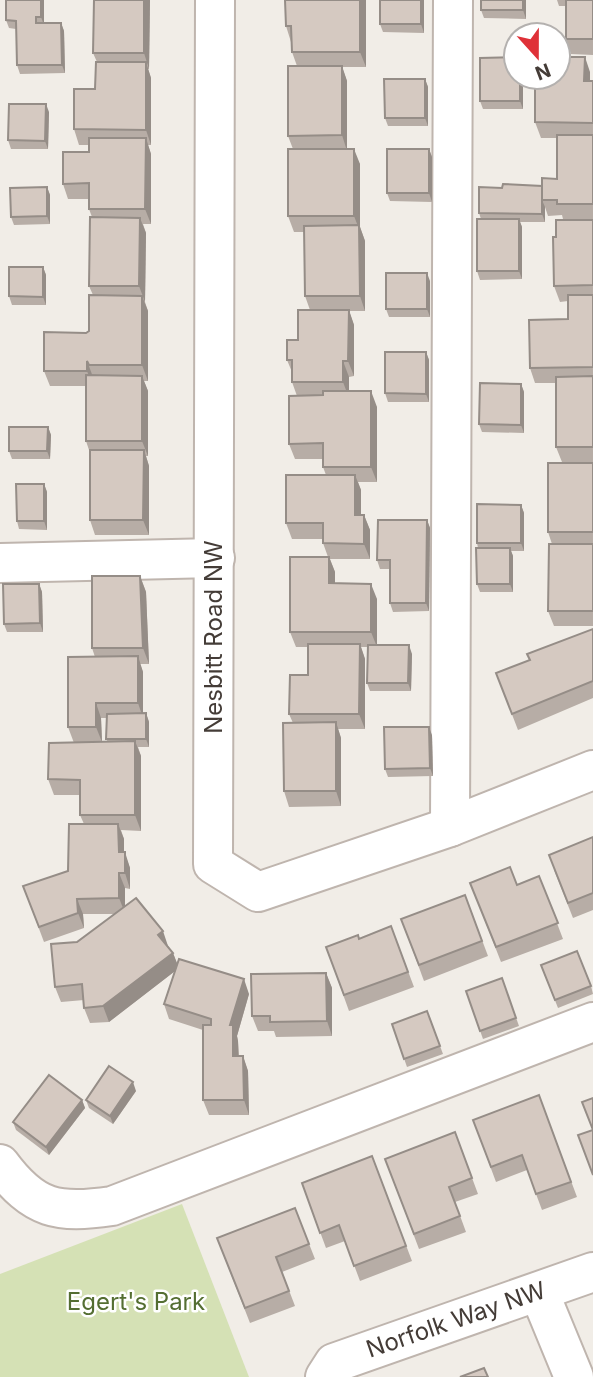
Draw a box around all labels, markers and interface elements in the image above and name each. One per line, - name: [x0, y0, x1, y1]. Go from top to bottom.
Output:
- north arrow: [502, 21, 572, 91]
- text: N: [532, 58, 554, 85]
- street label: Nesbitt Road NW: [199, 540, 228, 734]
- street label: Norfolk Way NW: [362, 1275, 550, 1364]
- park label: Egert's Park: [67, 1287, 205, 1316]

